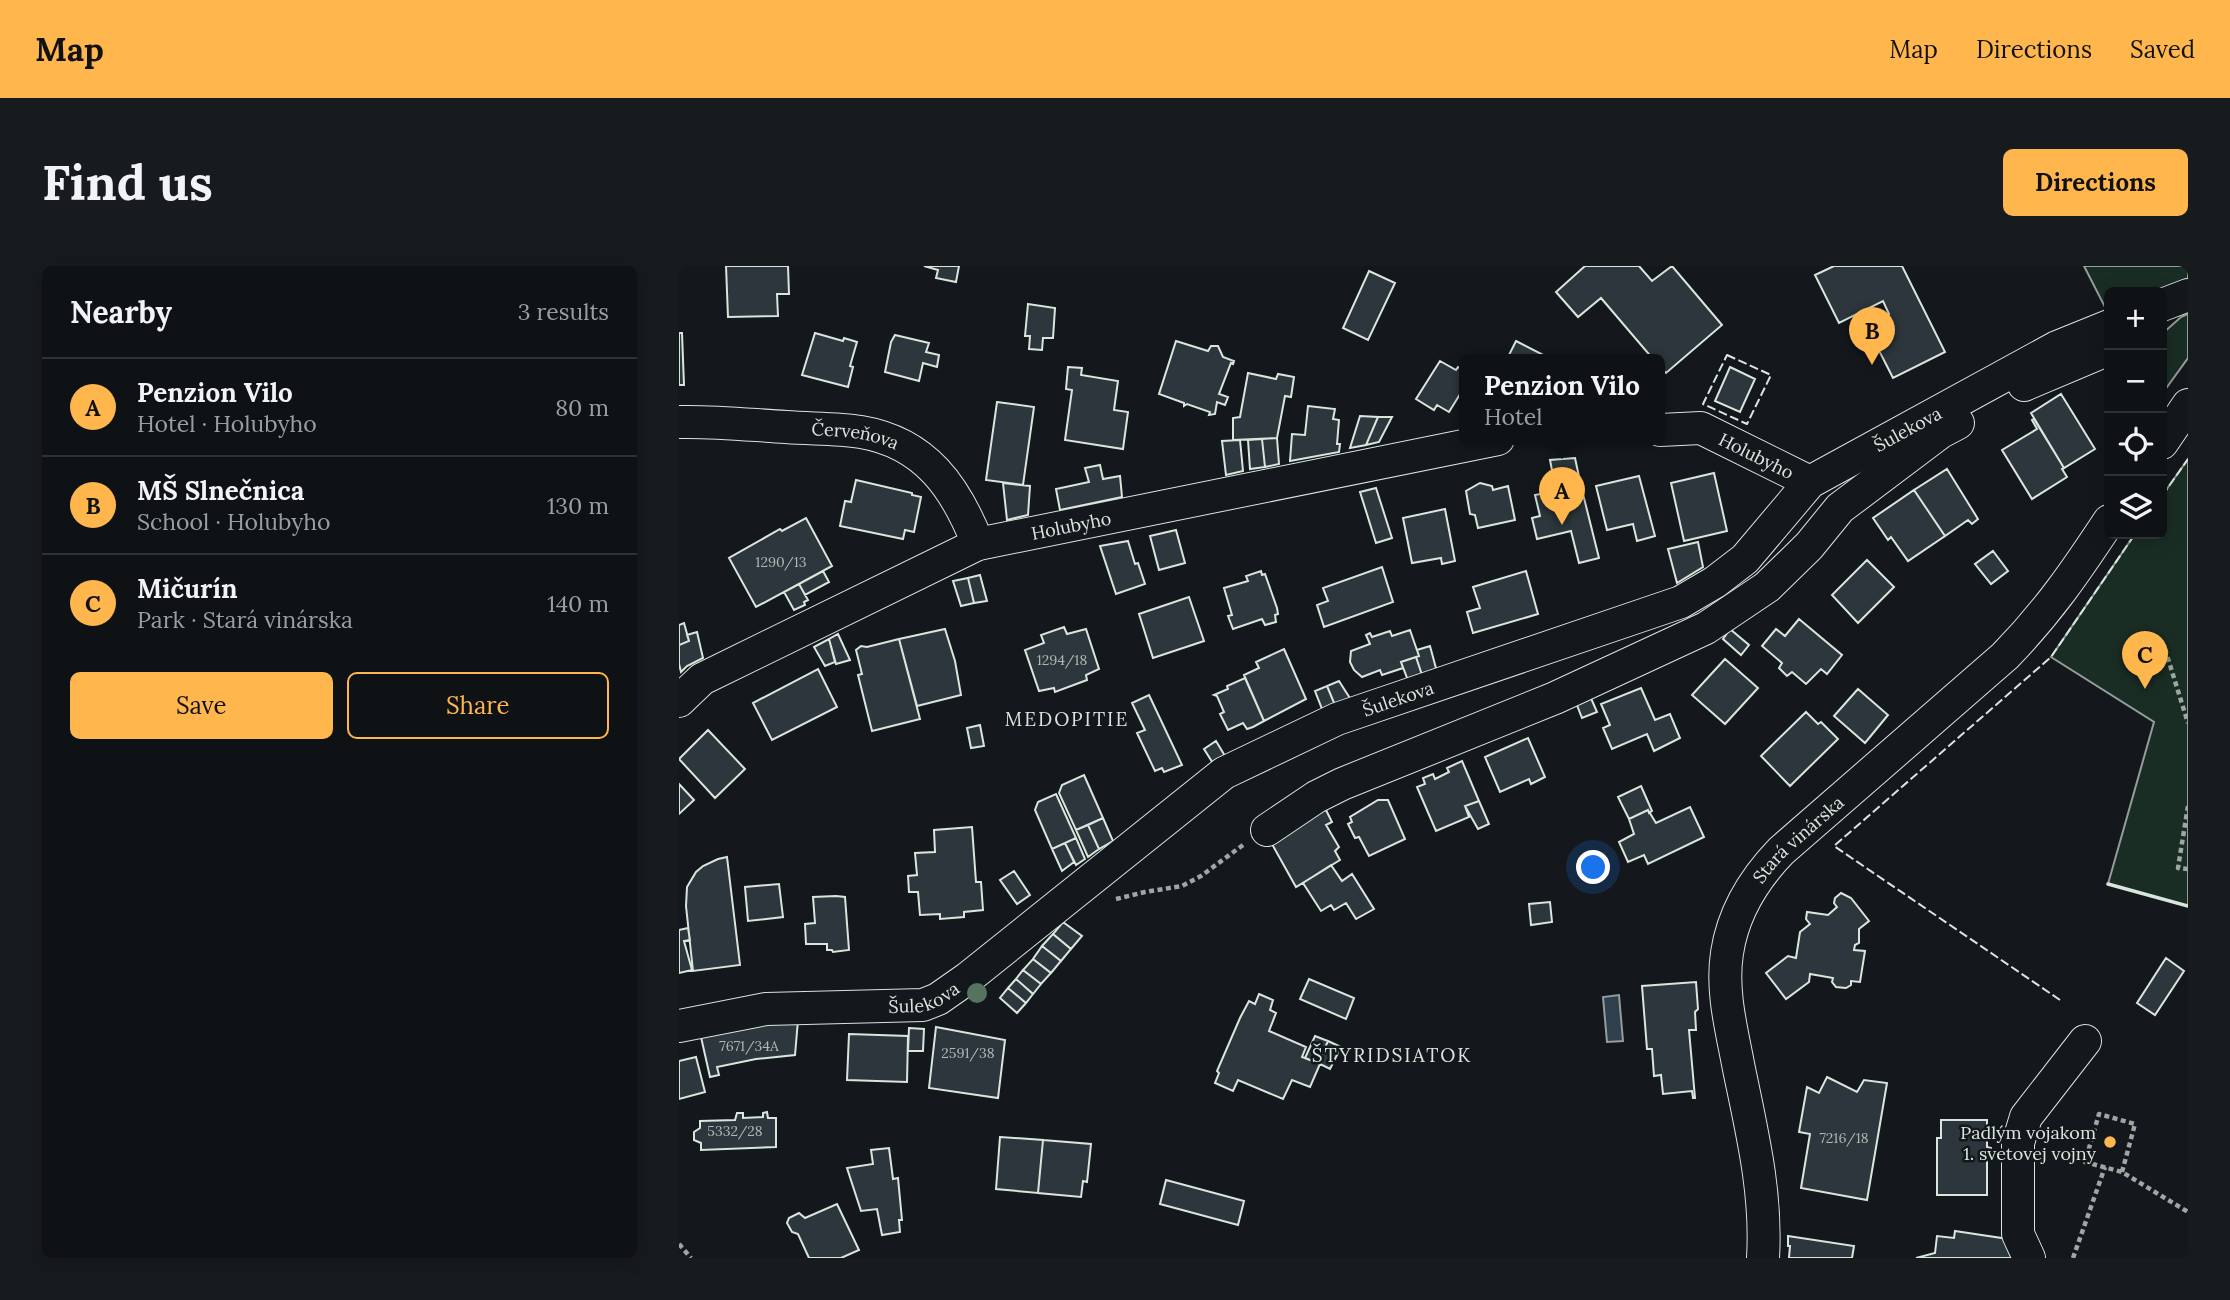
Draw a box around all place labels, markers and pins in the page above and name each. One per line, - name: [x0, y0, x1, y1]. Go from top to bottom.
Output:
- pin: B: [1849, 307, 1895, 365]
- pin: A: [1539, 467, 1585, 525]
- pin: C: [2122, 631, 2168, 689]
- place label: Padlým vojakom 1. svetovej vojny: [1960, 1121, 2096, 1165]
- marker: Padlým vojakom 1. svetovej vojny: [2102, 1134, 2118, 1150]

